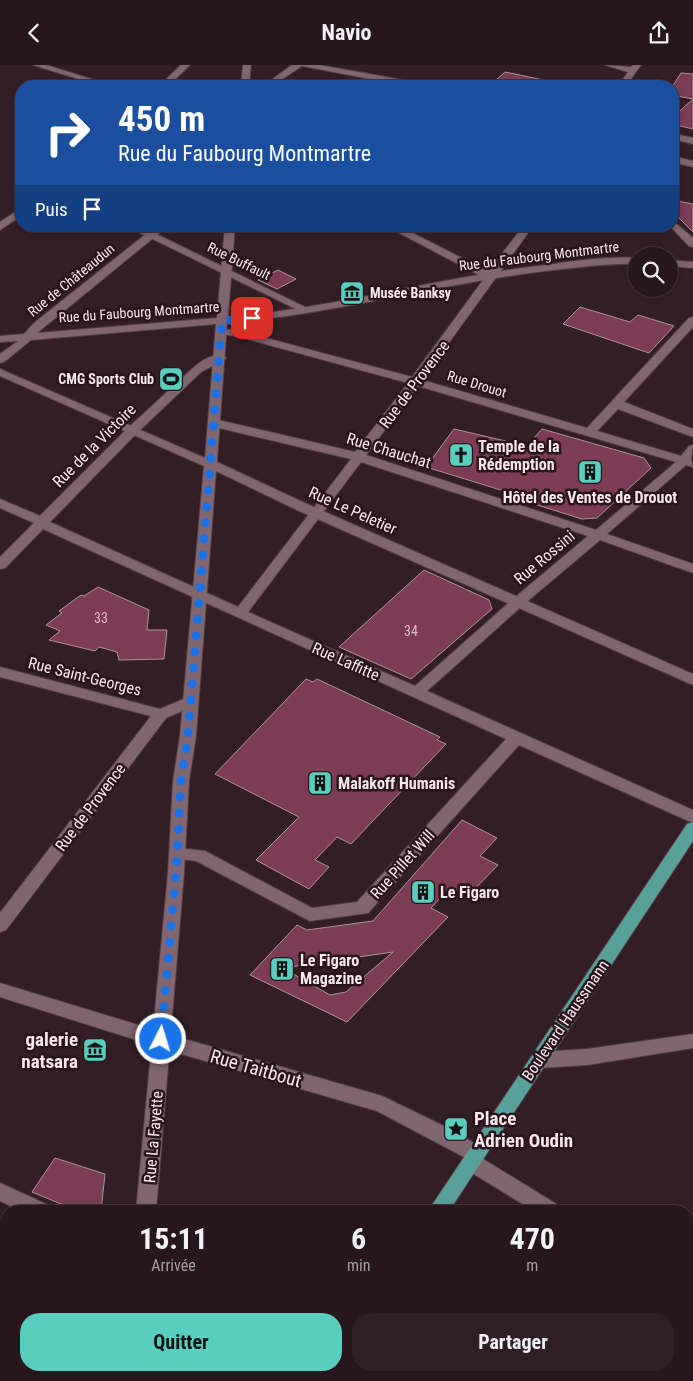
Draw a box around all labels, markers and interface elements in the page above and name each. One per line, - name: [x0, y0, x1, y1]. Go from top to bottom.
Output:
- icon: back: [20, 19, 48, 47]
- icon: share: [645, 19, 673, 47]
- text: Navio: [321, 20, 372, 45]
- text: 450 m: [118, 99, 205, 140]
- icon: right: [35, 100, 100, 165]
- text: Rue du Faubourg Montmartre: [118, 141, 371, 166]
- icon: arrive: [78, 195, 106, 223]
- text: Puis: [35, 198, 68, 221]
- street label: Rue du Faubourg Montmartre: [458, 238, 620, 274]
- street label: Rue Buffault: [205, 239, 273, 283]
- street label: Rue de Châteaudun: [24, 240, 118, 320]
- map controls: [628, 247, 678, 297]
- button: search: [628, 247, 678, 297]
- museum icon: Musée Banksy: [339, 280, 365, 306]
- place label: Musée Banksy: [370, 285, 452, 301]
- pin: [231, 297, 273, 339]
- street label: Rue du Faubourg Montmartre: [58, 298, 220, 326]
- icon: arrive: [238, 304, 266, 332]
- street label: Rue de Provence: [375, 337, 454, 432]
- sports icon: CMG Sports Club: [158, 366, 184, 392]
- street label: Rue Drouot: [445, 367, 509, 401]
- place label: CMG Sports Club: [58, 371, 154, 387]
- street label: Rue de la Victoire: [49, 400, 140, 491]
- street label: Rue Chauchat: [344, 429, 434, 472]
- place label: Temple de la Rédemption: [478, 437, 560, 474]
- church icon: Temple de la Rédemption: [448, 442, 474, 468]
- building icon: Hôtel des Ventes de Drouot: [577, 459, 603, 485]
- street label: Rue Le Peletier: [306, 483, 400, 538]
- place label: Hôtel des Ventes de Drouot: [503, 488, 677, 507]
- street label: Rue Rossini: [510, 526, 579, 588]
- house number: 33: [94, 610, 108, 626]
- house number: 34: [404, 623, 418, 639]
- street label: Rue Laffitte: [309, 638, 382, 685]
- street label: Rue Saint-Georges: [26, 653, 143, 700]
- street label: Rue de Provence: [51, 760, 130, 855]
- building icon: Malakoff Humanis: [307, 770, 333, 796]
- place label: Malakoff Humanis: [338, 774, 455, 793]
- street label: Rue Pillet Will: [366, 826, 438, 903]
- building icon: Le Figaro: [410, 879, 436, 905]
- place label: Le Figaro: [440, 883, 499, 902]
- place label: Le Figaro Magazine: [300, 951, 362, 988]
- building icon: Le Figaro Magazine: [269, 956, 295, 982]
- street label: Boulevard Haussmann: [518, 956, 613, 1084]
- position arrow: [134, 1012, 186, 1064]
- place label: galerie natsara: [21, 1028, 78, 1073]
- museum icon: galerie natsara: [82, 1037, 108, 1063]
- street label: Rue Taitbout: [208, 1044, 304, 1092]
- street label: Rue La Fayette: [140, 1090, 167, 1184]
- place label: Place Adrien Oudin: [474, 1107, 573, 1152]
- place icon: Place Adrien Oudin: [443, 1116, 469, 1142]
- text: 15:11: [139, 1221, 208, 1256]
- text: 6: [351, 1221, 366, 1256]
- text: 470: [509, 1221, 555, 1256]
- text: Arrivée: [151, 1256, 196, 1275]
- text: min: [347, 1256, 370, 1275]
- text: m: [526, 1256, 538, 1275]
- button: Quitter: [20, 1313, 342, 1371]
- button: Partager: [352, 1313, 674, 1371]

